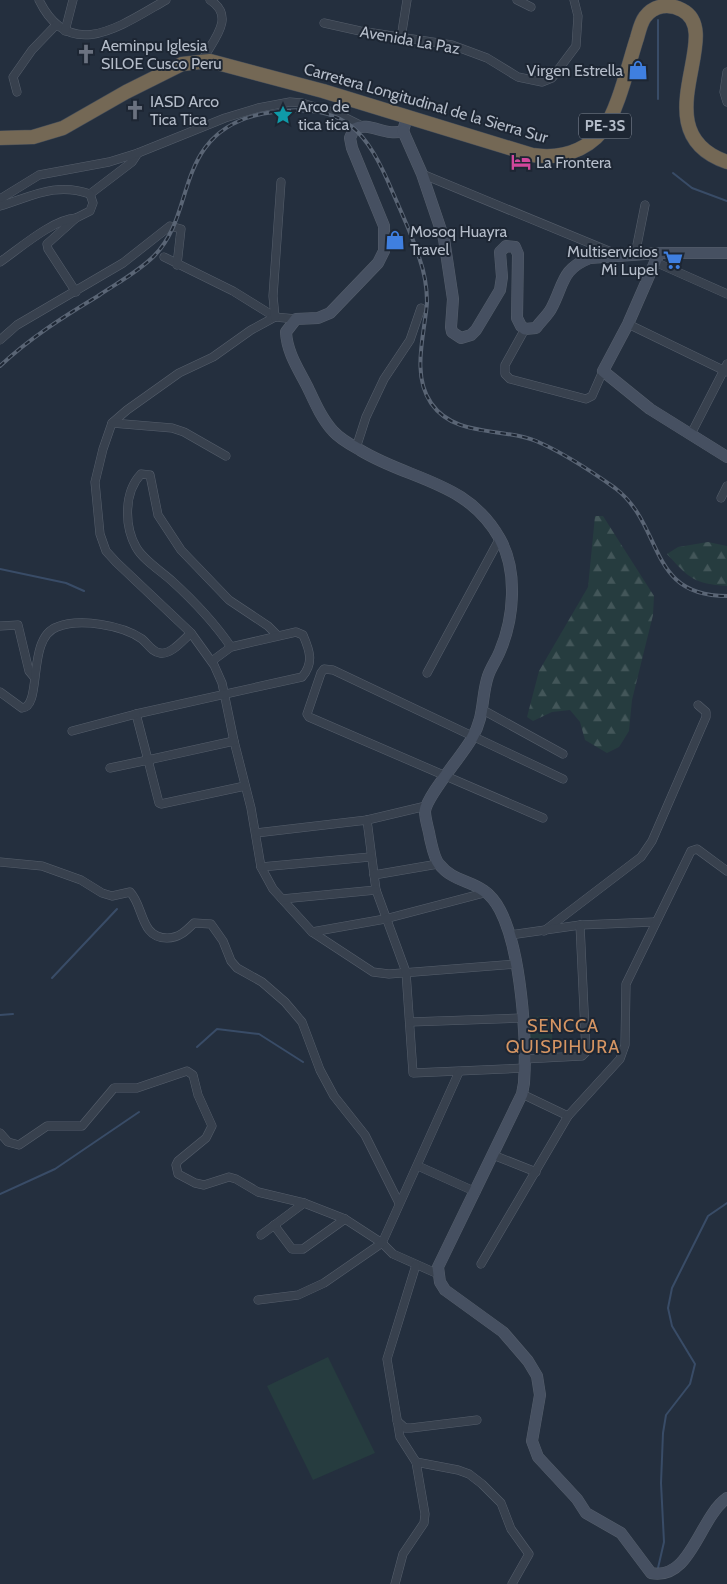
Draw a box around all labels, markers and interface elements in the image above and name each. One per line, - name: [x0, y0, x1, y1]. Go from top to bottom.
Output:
- street label: Avenida La Paz: [359, 22, 462, 58]
- place label: Aeminpu Iglesia SILOE Cusco Peru: [101, 36, 222, 73]
- church icon: Aeminpu Iglesia SILOE Cusco Peru: [75, 43, 97, 65]
- street label: Carretera Longitudinal de la Sierra Sur: [302, 59, 551, 147]
- shop icon: Virgen Estrella: [627, 59, 649, 81]
- place label: Virgen Estrella: [526, 61, 623, 80]
- place label: IASD Arco Tica Tica: [150, 92, 219, 129]
- place label: Arco de tica tica: [298, 97, 349, 134]
- church icon: IASD Arco Tica Tica: [124, 99, 146, 121]
- place icon: Arco de tica tica: [272, 104, 294, 126]
- road number: PE-3S: [579, 114, 631, 138]
- hotel icon: La Frontera: [510, 151, 532, 173]
- place label: La Frontera: [536, 153, 612, 172]
- place label: Mosoq Huayra Travel: [410, 222, 507, 259]
- shop icon: Mosoq Huayra Travel: [384, 229, 406, 251]
- place label: Multiservicios Mi Lupel: [567, 242, 658, 279]
- supermarket icon: Multiservicios Mi Lupel: [662, 249, 684, 271]
- district label: SENCCA QUISPIHURA: [506, 1015, 620, 1058]

